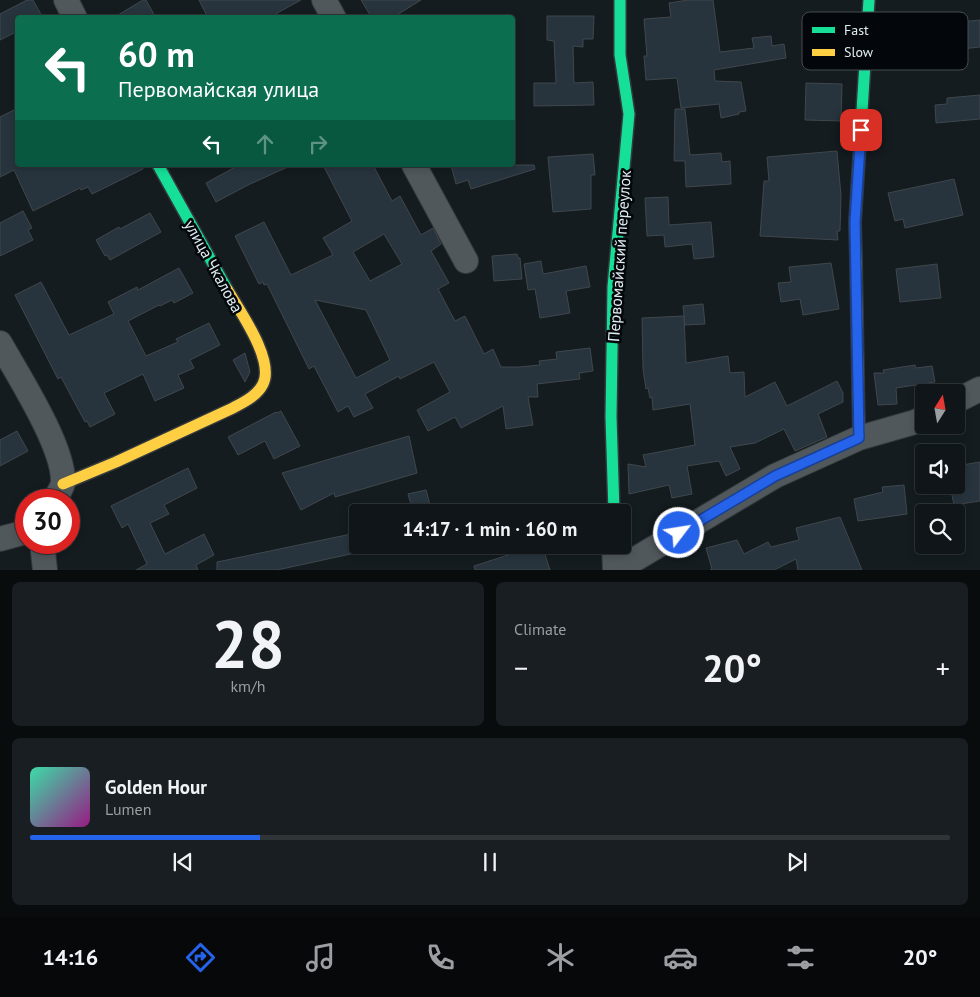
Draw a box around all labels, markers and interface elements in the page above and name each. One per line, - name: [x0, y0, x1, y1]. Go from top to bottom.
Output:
- legend: [802, 12, 968, 70]
- text: Fast: [844, 21, 869, 39]
- text: 60 m: [118, 31, 195, 77]
- icon: left: [35, 35, 100, 100]
- text: Slow: [844, 43, 874, 61]
- text: Первомайская улица: [118, 75, 319, 103]
- pin: [840, 109, 882, 151]
- icon: arrive: [847, 116, 875, 144]
- icon: left: [198, 130, 226, 158]
- icon: ahead: [251, 130, 279, 158]
- icon: right: [304, 130, 332, 158]
- street label: Первомайский переулок: [603, 169, 635, 343]
- street label: улица Чкалова: [180, 216, 248, 316]
- north arrow: [915, 384, 965, 434]
- map controls: [915, 384, 965, 554]
- button: sound: [915, 444, 965, 494]
- speed limit sign: 30: [15, 489, 80, 554]
- button: search: [915, 504, 965, 554]
- position arrow: [652, 506, 704, 558]
- text: 14:17 · 1 min · 160 m: [403, 517, 577, 541]
- text: 28: [211, 601, 285, 685]
- text: Climate: [514, 619, 566, 639]
- text: 20°: [702, 643, 762, 692]
- text: −: [514, 649, 528, 686]
- text: +: [936, 649, 950, 686]
- text: km/h: [230, 676, 266, 696]
- text: Golden Hour: [105, 775, 207, 799]
- text: Lumen: [105, 799, 151, 819]
- icon: previous: [169, 848, 197, 876]
- icon: pause: [476, 848, 504, 876]
- icon: next: [783, 848, 811, 876]
- icon: directions: [183, 940, 218, 975]
- icon: music: [303, 940, 338, 975]
- icon: phone: [423, 940, 458, 975]
- icon: climate: [543, 940, 578, 975]
- icon: car: [663, 940, 698, 975]
- icon: filters: [783, 940, 818, 975]
- text: 14:16: [42, 943, 98, 971]
- text: 20°: [903, 943, 937, 971]

